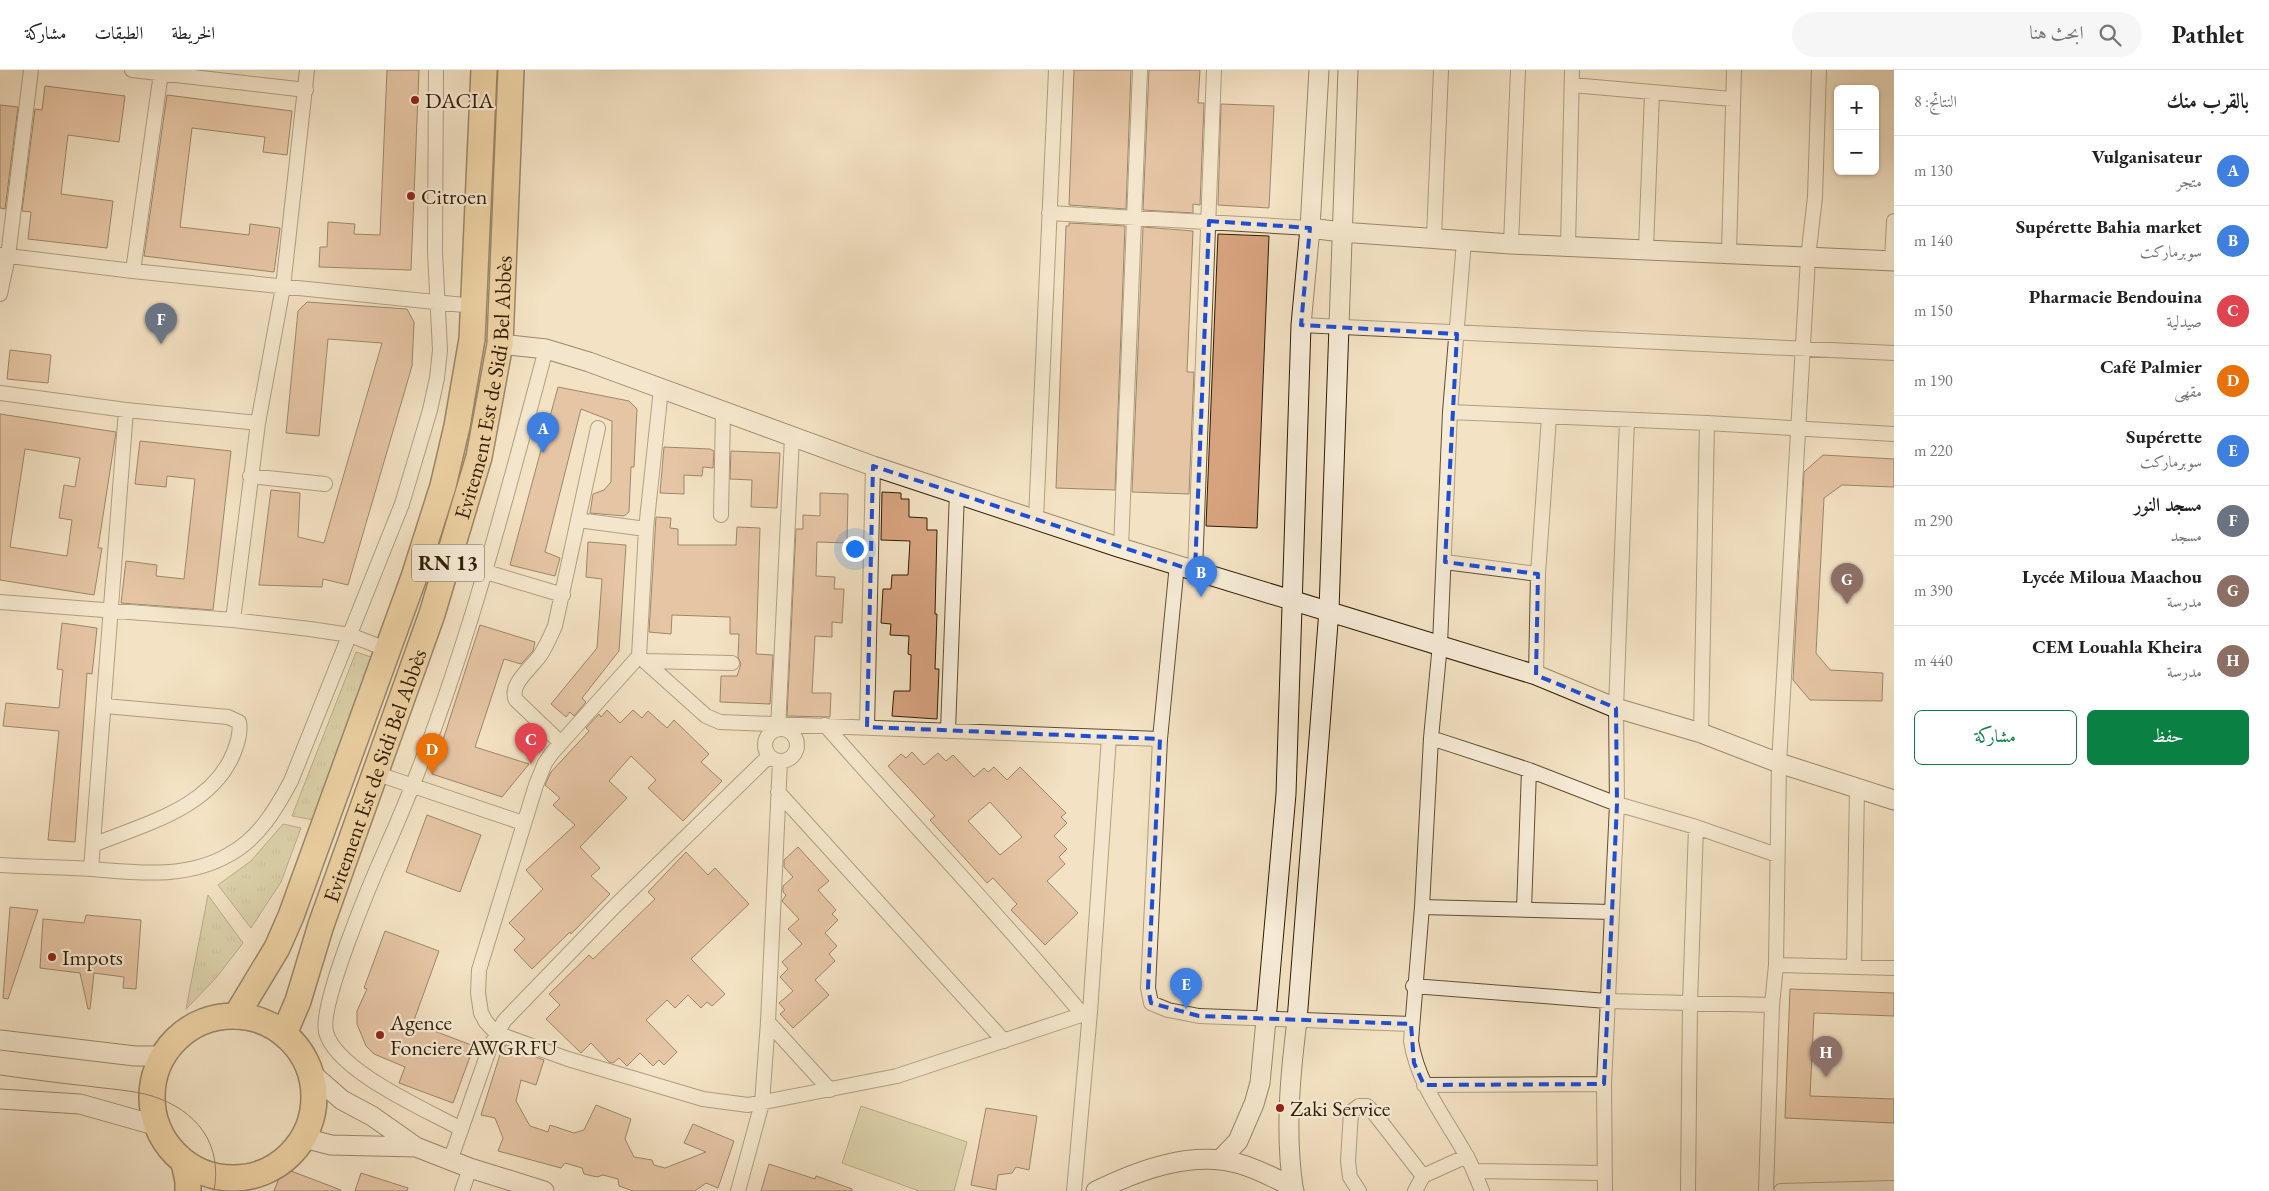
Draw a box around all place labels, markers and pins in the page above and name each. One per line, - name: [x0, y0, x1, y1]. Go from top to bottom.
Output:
- place label: DACIA: [425, 86, 495, 115]
- marker: DACIA: [409, 94, 421, 106]
- place label: Citroen: [421, 182, 488, 211]
- marker: Citroen: [405, 190, 417, 202]
- pin: F: [145, 303, 177, 344]
- pin: A: [527, 412, 559, 453]
- pin: B: [1185, 556, 1217, 597]
- pin: G: [1831, 563, 1863, 604]
- pin: C: [515, 723, 547, 764]
- pin: D: [416, 733, 448, 774]
- place label: Impots: [62, 943, 123, 972]
- marker: Impots: [46, 951, 58, 963]
- pin: E: [1170, 968, 1202, 1009]
- place label: Agence Fonciere AWGRFU: [389, 1008, 558, 1062]
- marker: Agence Fonciere AWGRFU: [374, 1029, 386, 1041]
- pin: H: [1810, 1036, 1842, 1077]
- place label: Zaki Service: [1290, 1094, 1391, 1123]
- marker: Zaki Service: [1274, 1102, 1286, 1114]

